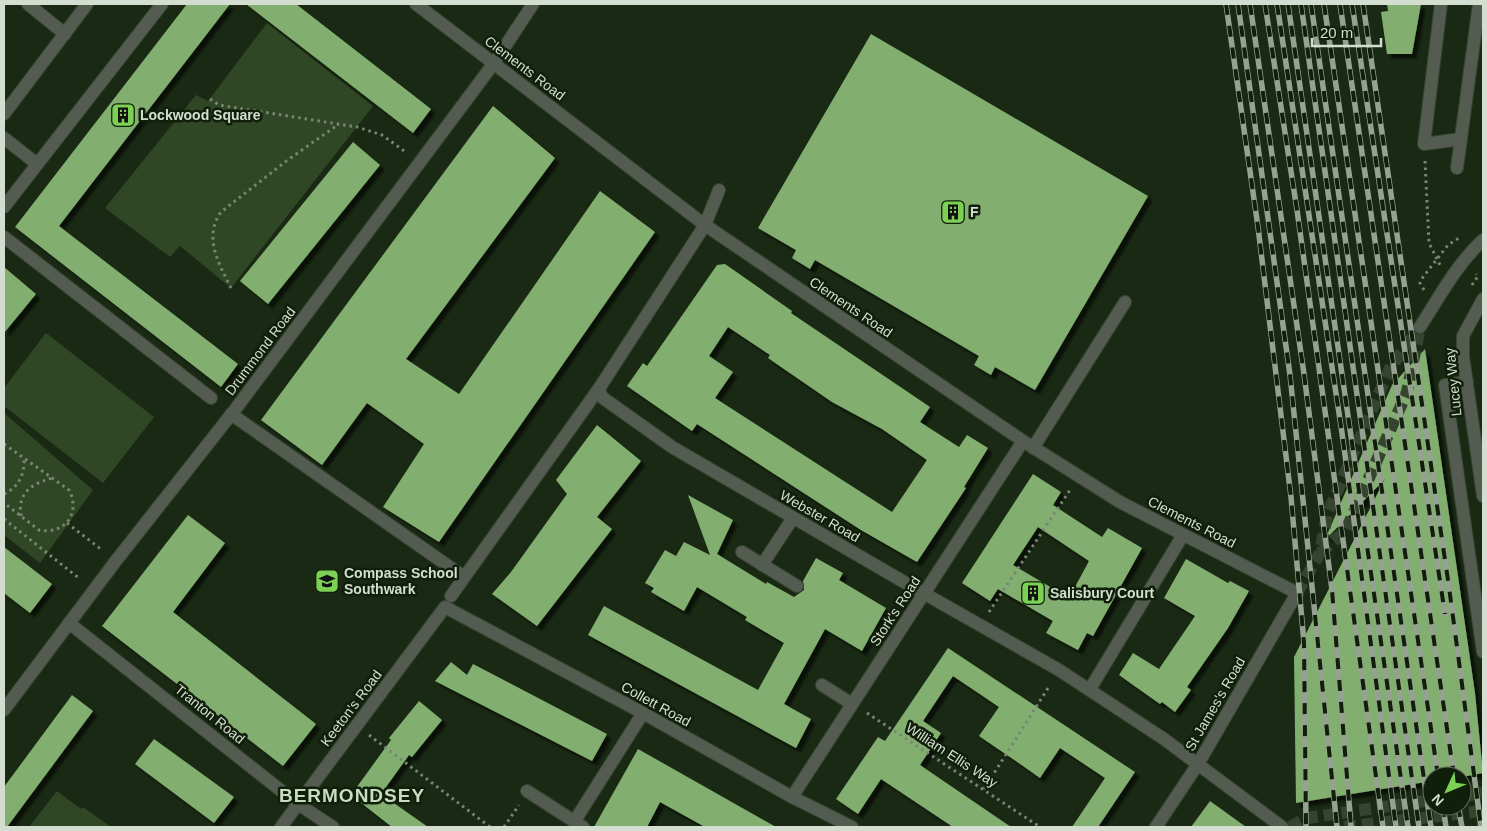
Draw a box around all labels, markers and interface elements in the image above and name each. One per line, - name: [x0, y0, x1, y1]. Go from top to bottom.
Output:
- scale bar: [1312, 15, 1381, 47]
- text: 20 m: [1320, 24, 1353, 41]
- street label: Clements Road: [482, 33, 568, 103]
- building icon: Lockwood Square: [110, 102, 136, 128]
- place label: Lockwood Square: [140, 107, 261, 123]
- building icon: F: [940, 199, 966, 225]
- place label: F: [970, 204, 979, 220]
- street label: Clements Road: [807, 273, 895, 341]
- street label: Drummond Road: [222, 304, 298, 398]
- street label: Lucey Way: [1441, 347, 1465, 417]
- street label: Webster Road: [777, 487, 863, 545]
- street label: Clements Road: [1145, 493, 1239, 551]
- place label: Compass School Southwark: [344, 565, 458, 597]
- school or university icon: Compass School Southwark: [314, 568, 340, 594]
- street label: Stork's Road: [867, 573, 923, 649]
- building icon: Salisbury Court: [1020, 580, 1046, 606]
- place label: Salisbury Court: [1050, 585, 1155, 601]
- street label: St James's Road: [1182, 654, 1248, 754]
- street label: Keeton's Road: [317, 667, 385, 749]
- street label: Collett Road: [618, 678, 694, 730]
- street label: Tranton Road: [172, 681, 248, 747]
- street label: William Ellis Way: [903, 719, 1001, 791]
- north arrow: [1422, 766, 1472, 816]
- district label: BERMONDSEY: [279, 785, 425, 806]
- text: N: [1428, 791, 1447, 809]

